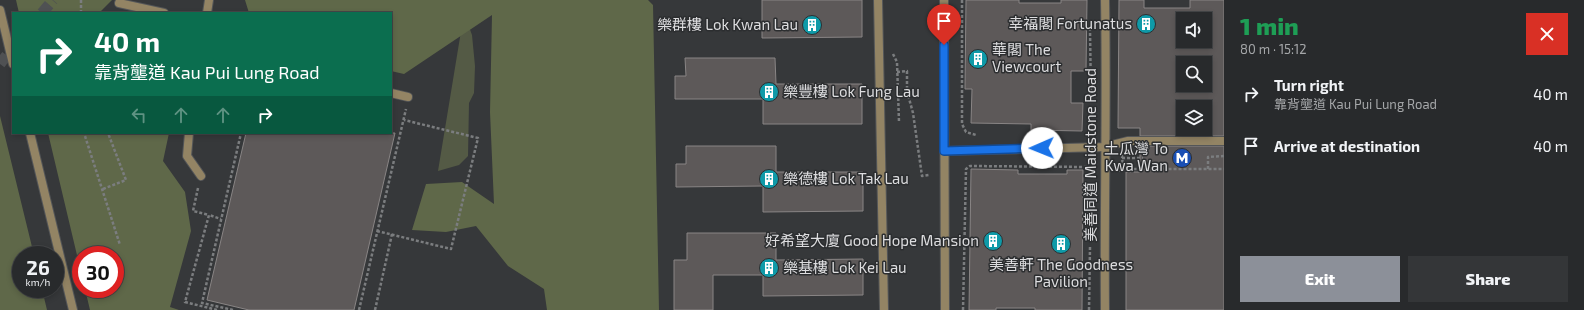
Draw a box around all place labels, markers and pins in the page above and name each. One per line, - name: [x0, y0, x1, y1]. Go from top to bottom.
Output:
- pin: [927, 4, 961, 45]
- building icon: 幸福閣 Fortunatus: [1135, 13, 1157, 35]
- building icon: 樂群樓 Lok Kwan Lau: [801, 14, 823, 36]
- place label: 幸福閣 Fortunatus: [1008, 14, 1132, 32]
- place label: 樂群樓 Lok Kwan Lau: [657, 15, 798, 33]
- place label: 華閣 The Viewcourt: [992, 40, 1062, 75]
- building icon: 華閣 The Viewcourt: [967, 48, 989, 70]
- building icon: 樂豐樓 Lok Fung Lau: [758, 81, 780, 103]
- place label: 樂豐樓 Lok Fung Lau: [783, 82, 920, 100]
- place label: 土瓜灣 To Kwa Wan: [1104, 139, 1168, 174]
- metro station icon: 土瓜灣 To Kwa Wan: [1171, 147, 1193, 169]
- building icon: 樂德樓 Lok Tak Lau: [758, 168, 780, 190]
- place label: 樂德樓 Lok Tak Lau: [783, 169, 909, 187]
- building icon: 好希望大廈 Good Hope Mansion: [982, 230, 1004, 252]
- place label: 好希望大廈 Good Hope Mansion: [765, 231, 979, 249]
- building icon: 美善軒 The Goodness Pavilion: [1050, 233, 1072, 255]
- place label: 美善軒 The Goodness Pavilion: [989, 255, 1133, 290]
- building icon: 樂基樓 Lok Kei Lau: [758, 257, 780, 279]
- place label: 樂基樓 Lok Kei Lau: [783, 258, 907, 276]

